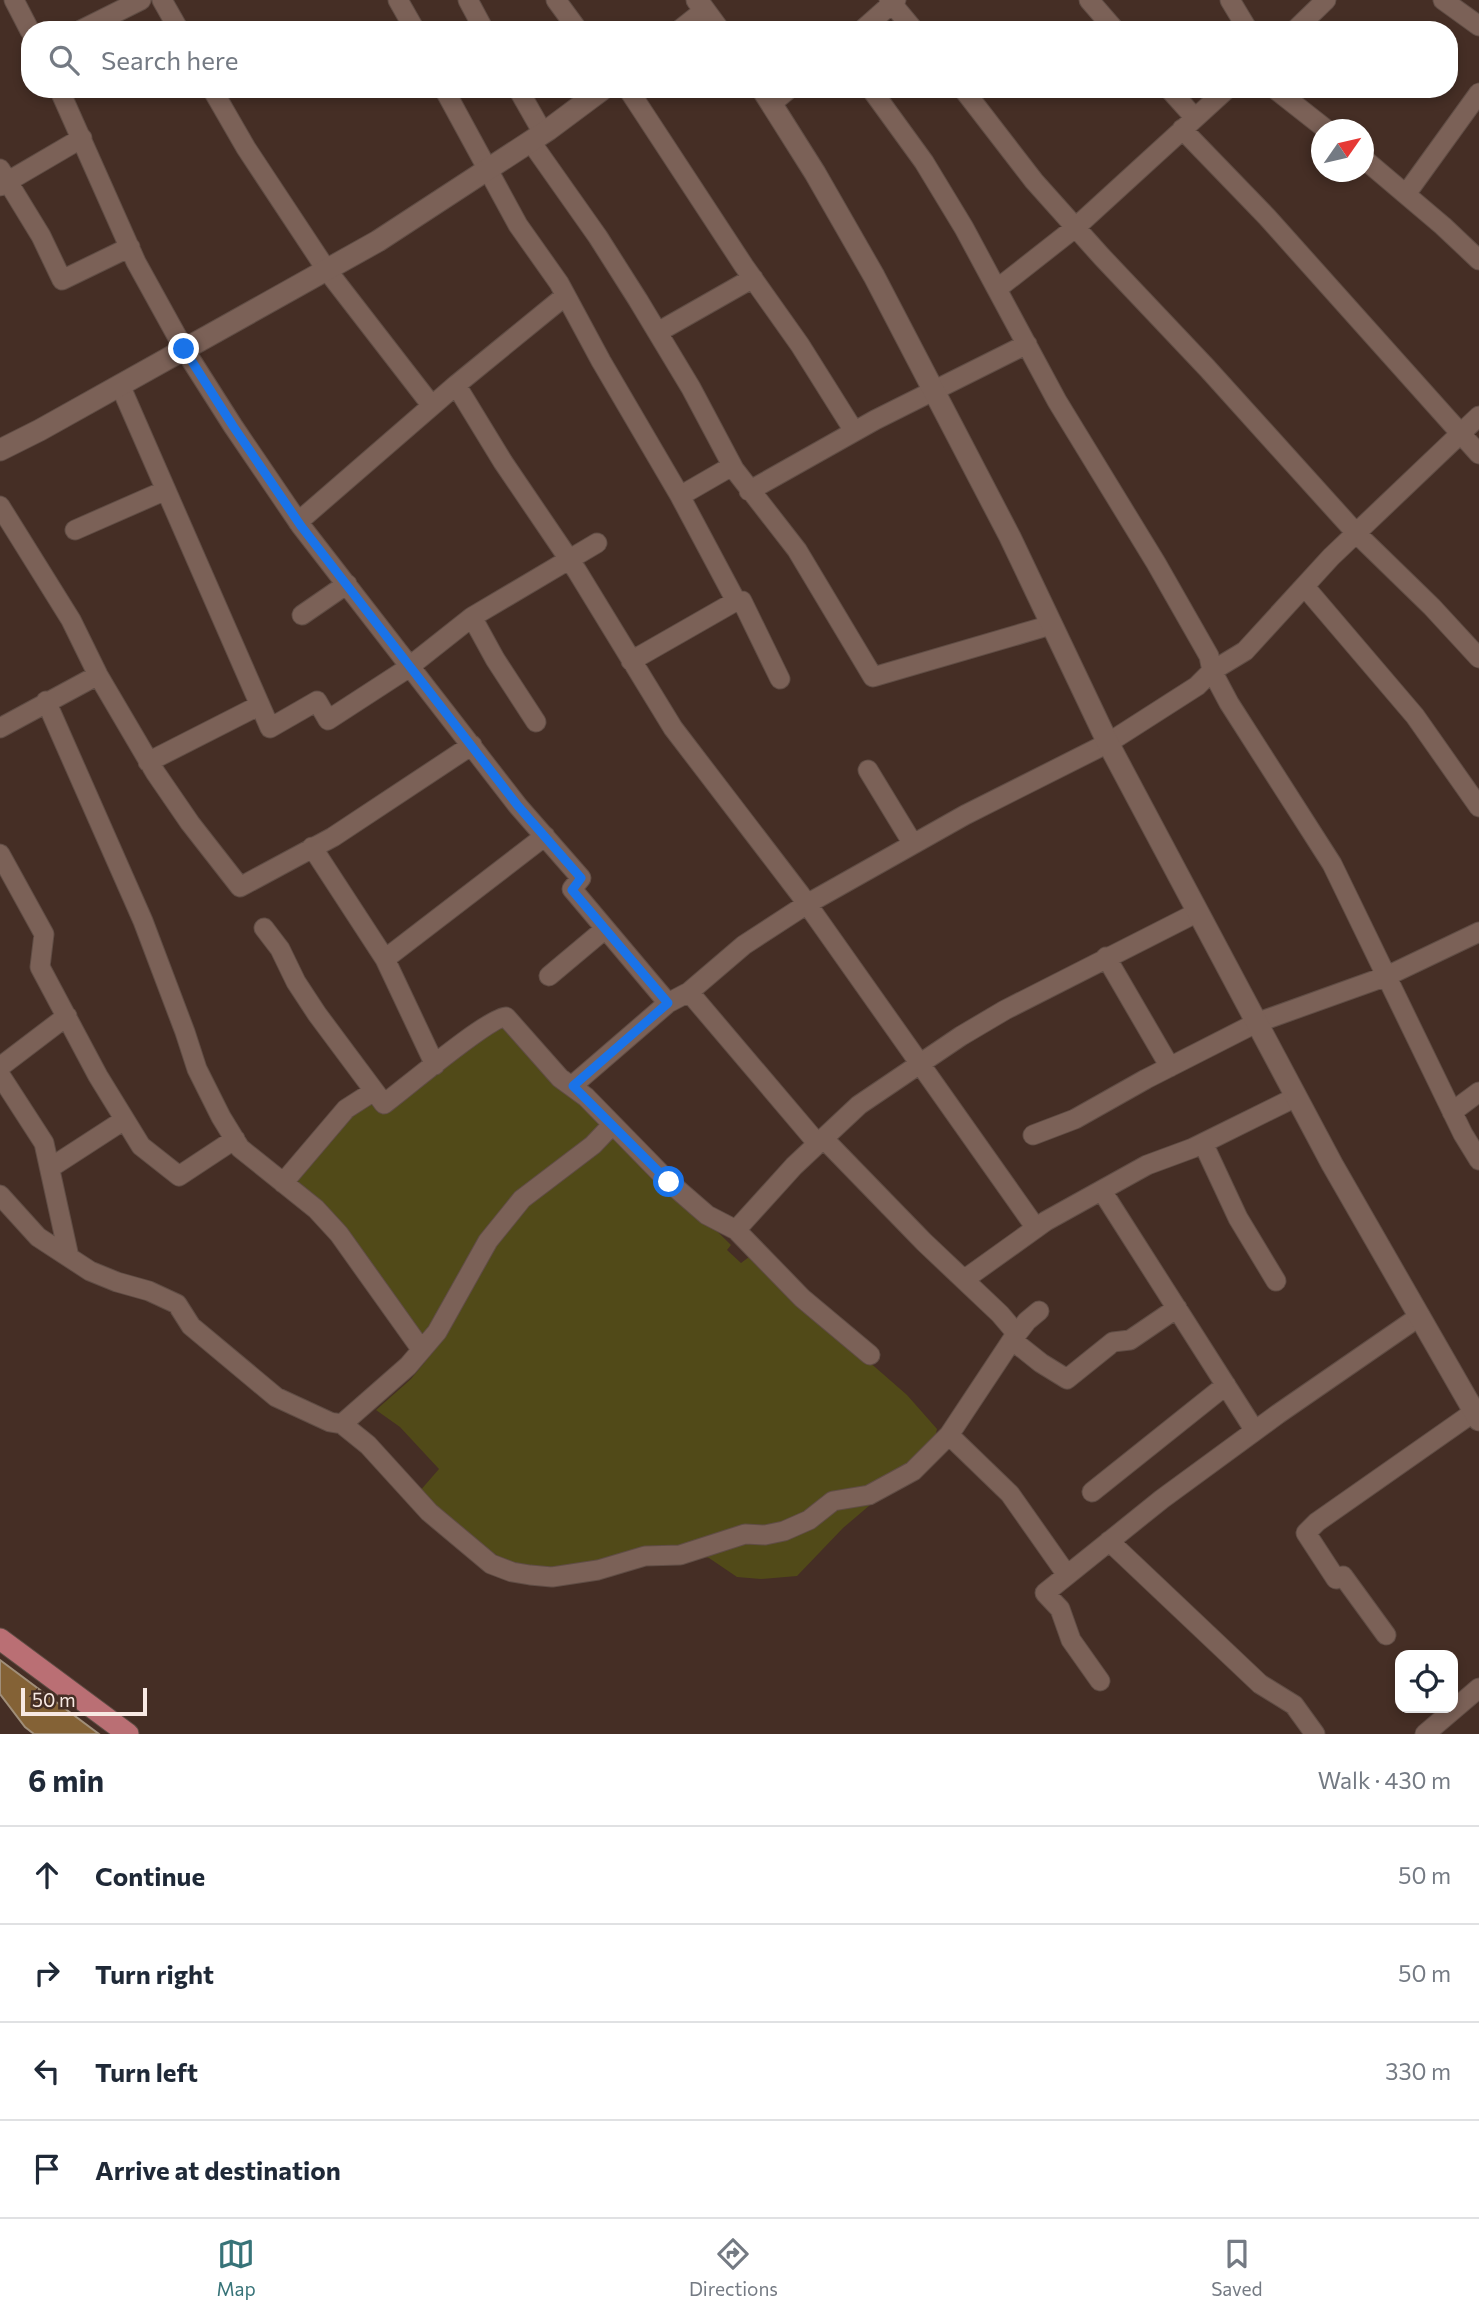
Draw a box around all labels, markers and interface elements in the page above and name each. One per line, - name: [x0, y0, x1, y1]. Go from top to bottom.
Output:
- search box: [21, 21, 1458, 98]
- icon: search: [45, 41, 83, 79]
- text: Search here: [101, 44, 239, 75]
- north arrow: [1311, 119, 1374, 182]
- route end: [168, 333, 199, 364]
- route start: [653, 1166, 684, 1197]
- map controls: [1395, 1650, 1458, 1713]
- button: locate: [1395, 1650, 1458, 1713]
- scale bar: [21, 1685, 147, 1717]
- text: 50 m: [32, 1688, 76, 1711]
- text: 6 min: [28, 1761, 104, 1798]
- text: Walk · 430 m: [1318, 1766, 1451, 1794]
- icon: ahead: [28, 1856, 66, 1894]
- text: Continue: [95, 1860, 205, 1891]
- text: 50 m: [1398, 1861, 1451, 1889]
- icon: right: [28, 1954, 66, 1992]
- text: Turn right: [95, 1958, 214, 1989]
- text: 50 m: [1398, 1959, 1451, 1987]
- icon: left: [28, 2052, 66, 2090]
- text: Turn left: [95, 2056, 198, 2087]
- text: 330 m: [1385, 2057, 1451, 2085]
- icon: arrive: [28, 2150, 66, 2188]
- text: Arrive at destination: [95, 2154, 341, 2185]
- tab: Map: [217, 2235, 256, 2300]
- tab: Directions: [689, 2235, 778, 2300]
- tab: Saved: [1211, 2235, 1262, 2300]

